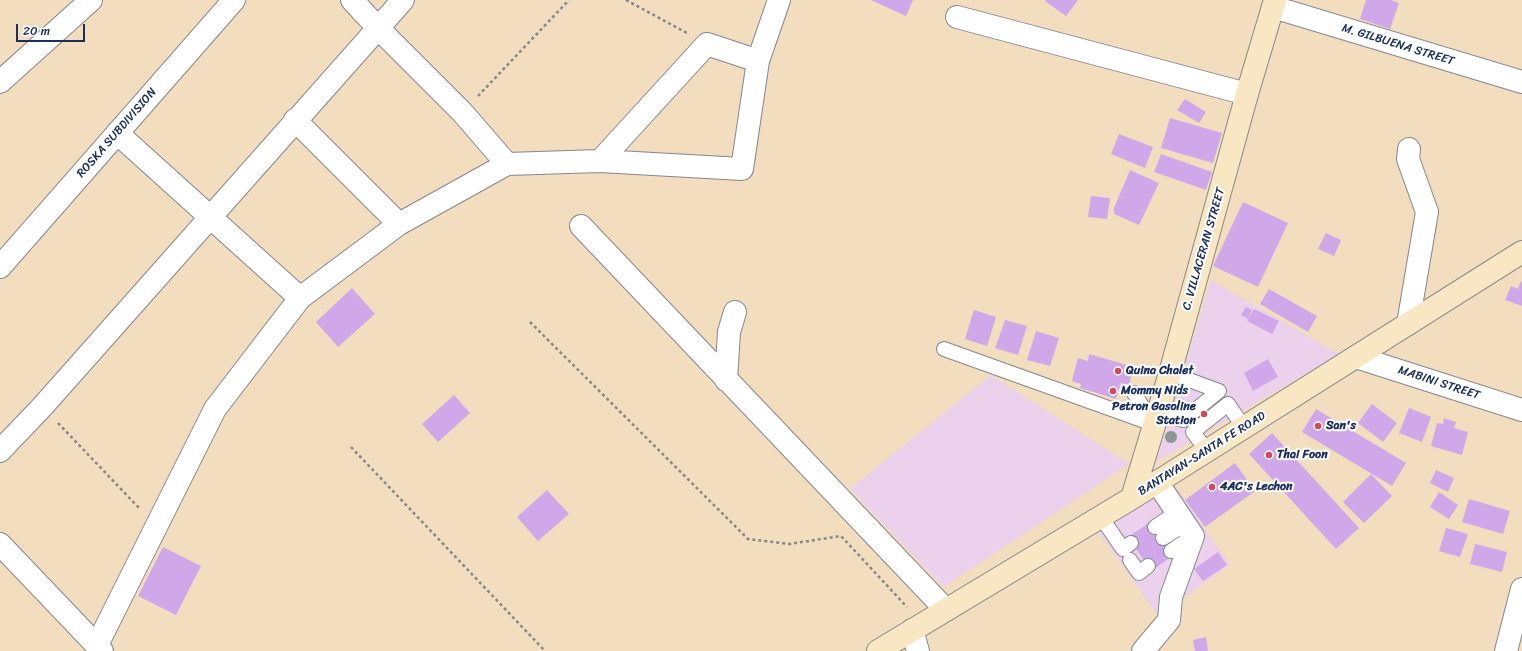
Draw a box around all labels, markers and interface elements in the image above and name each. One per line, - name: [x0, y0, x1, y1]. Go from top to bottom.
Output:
- scale bar: [18, 16, 87, 42]
- text: 20 m: [23, 20, 50, 42]
- street label: M. GILBUENA STREET: [1340, 21, 1456, 69]
- street label: ROSKA SUBDIVISION: [74, 85, 160, 181]
- street label: C. VILLACERAN STREET: [1180, 186, 1228, 312]
- street label: MABINI STREET: [1396, 363, 1482, 403]
- place label: Quina Chalet: [1126, 364, 1193, 378]
- marker: Quina Chalet: [1113, 366, 1123, 376]
- place label: Mommy Nids: [1121, 384, 1188, 398]
- marker: Mommy Nids: [1108, 386, 1118, 396]
- place label: Petron Gasoline Station: [1112, 400, 1196, 428]
- street label: BANTAYAN-SANTA FE ROAD: [1136, 409, 1268, 499]
- marker: Petron Gasoline Station: [1199, 409, 1209, 419]
- place label: San's: [1326, 419, 1356, 433]
- marker: San's: [1313, 421, 1323, 431]
- place label: Thai Foon: [1277, 448, 1328, 462]
- marker: Thai Foon: [1264, 450, 1274, 460]
- place label: 4AC's Lechon: [1220, 480, 1293, 494]
- marker: 4AC's Lechon: [1207, 482, 1217, 492]

